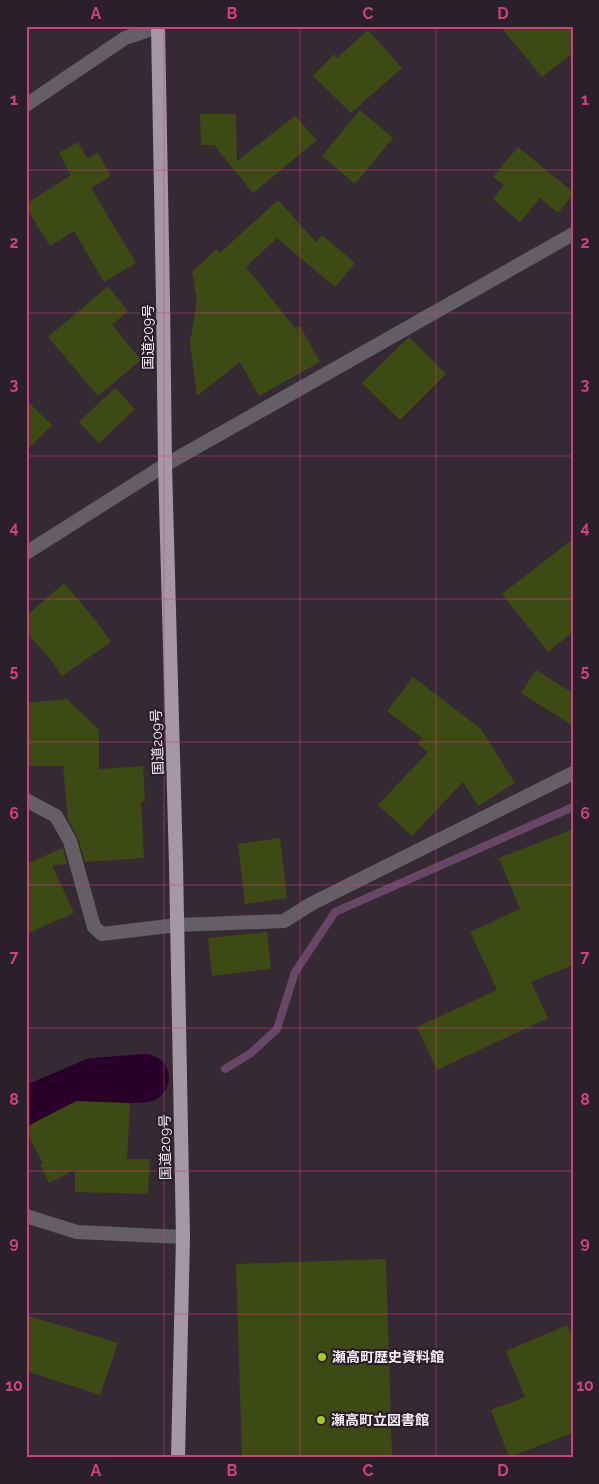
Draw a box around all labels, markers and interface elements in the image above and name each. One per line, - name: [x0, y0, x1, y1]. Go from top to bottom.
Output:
- text: A: [91, 4, 102, 23]
- text: B: [227, 4, 238, 23]
- text: C: [363, 4, 374, 23]
- text: D: [497, 4, 509, 23]
- text: 1: [10, 90, 18, 109]
- text: 1: [581, 90, 589, 109]
- text: 2: [9, 233, 19, 252]
- text: 2: [580, 233, 590, 252]
- street label: 国道209号: [140, 304, 156, 370]
- text: 3: [10, 375, 19, 394]
- text: 3: [581, 375, 590, 394]
- text: 4: [9, 518, 19, 537]
- text: 4: [580, 518, 590, 537]
- text: 5: [10, 661, 19, 680]
- text: 5: [581, 661, 590, 680]
- street label: 国道209号: [148, 709, 166, 775]
- text: 6: [9, 804, 19, 823]
- text: 6: [580, 804, 590, 823]
- text: 7: [10, 947, 19, 966]
- text: 7: [581, 947, 590, 966]
- text: 8: [9, 1090, 19, 1109]
- text: 8: [580, 1090, 590, 1109]
- street label: 国道209号: [156, 1114, 174, 1180]
- text: 9: [9, 1233, 19, 1252]
- text: 9: [580, 1233, 590, 1252]
- place label: 瀬高町歴史資料館: [332, 1349, 444, 1365]
- marker: 瀬高町歴史資料館: [316, 1351, 328, 1363]
- text: 10: [5, 1376, 23, 1395]
- text: 10: [576, 1376, 594, 1395]
- place label: 瀬高町立図書館: [331, 1412, 429, 1428]
- marker: 瀬高町立図書館: [315, 1414, 327, 1426]
- text: A: [91, 1461, 102, 1480]
- text: B: [227, 1461, 238, 1480]
- text: C: [363, 1461, 374, 1480]
- text: D: [497, 1461, 509, 1480]

